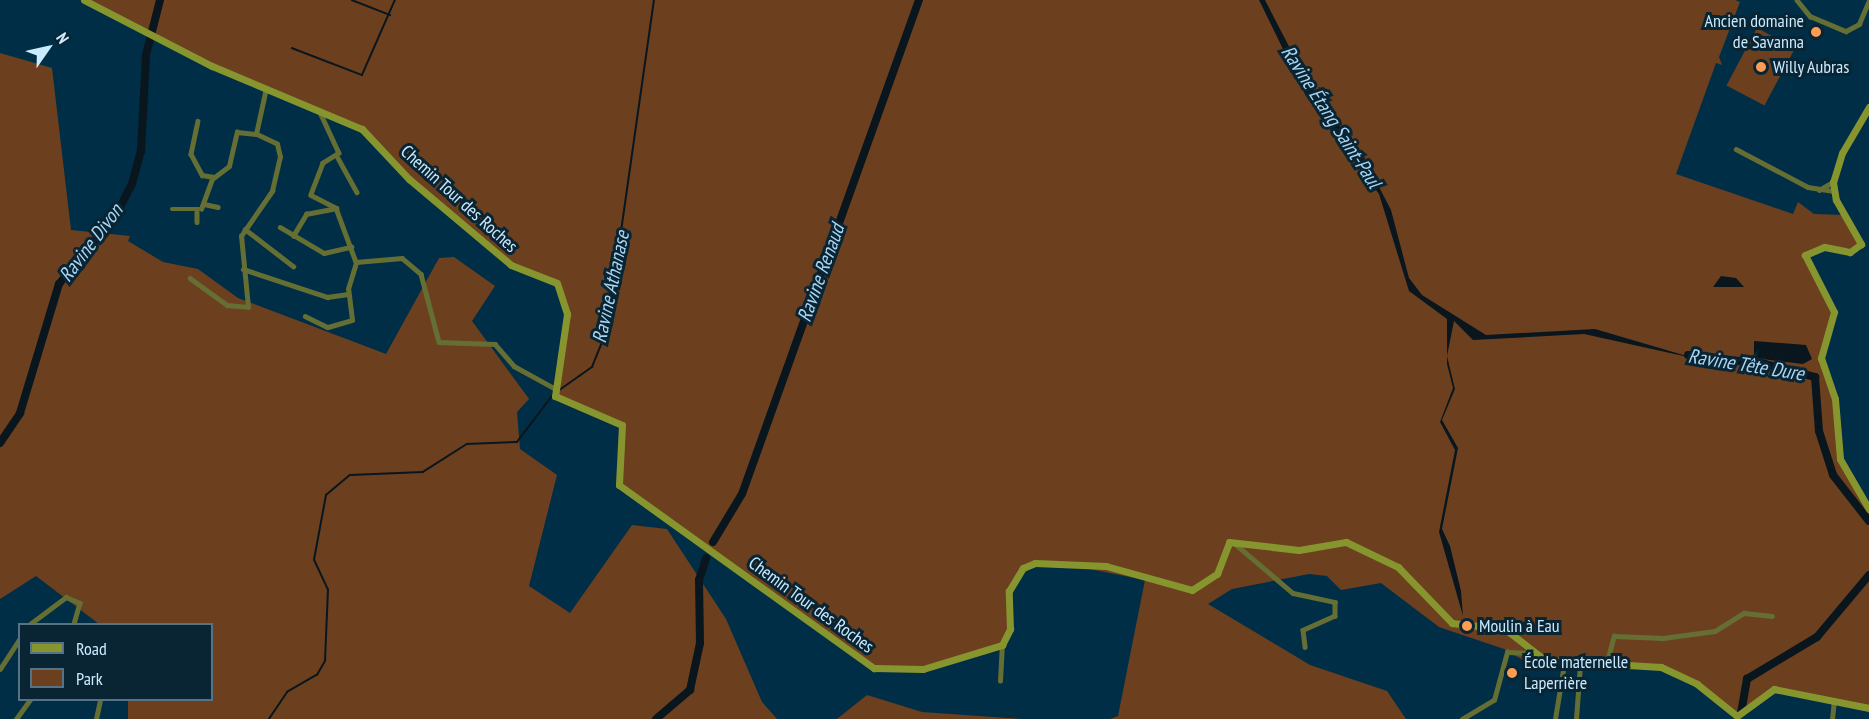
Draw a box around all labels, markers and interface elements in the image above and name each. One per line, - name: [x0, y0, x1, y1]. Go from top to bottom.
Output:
- place label: Ancien domaine de Savanna: [1704, 11, 1804, 54]
- north arrow: [18, 18, 78, 78]
- marker: Ancien domaine de Savanna: [1809, 25, 1823, 39]
- text: N: [52, 29, 74, 47]
- water label: Ravine Étang Saint-Paul: [1276, 41, 1386, 193]
- place label: Willy Aubras: [1773, 56, 1850, 78]
- marker: Willy Aubras: [1754, 60, 1768, 74]
- street label: Chemin Tour des Roches: [396, 141, 522, 257]
- water label: Ravine Divon: [54, 199, 128, 287]
- water label: Ravine Renaud: [792, 221, 850, 325]
- water label: Ravine Athanase: [587, 229, 635, 345]
- water label: Ravine Tête Dure: [1686, 344, 1806, 386]
- street label: Chemin Tour des Roches: [744, 552, 878, 658]
- place label: Moulin à Eau: [1479, 615, 1560, 637]
- marker: Moulin à Eau: [1460, 619, 1474, 633]
- legend: [18, 623, 213, 701]
- text: Road: [76, 637, 107, 660]
- place label: École maternelle Laperrière: [1524, 652, 1628, 694]
- marker: École maternelle Laperrière: [1505, 666, 1519, 680]
- text: Park: [76, 667, 103, 690]

